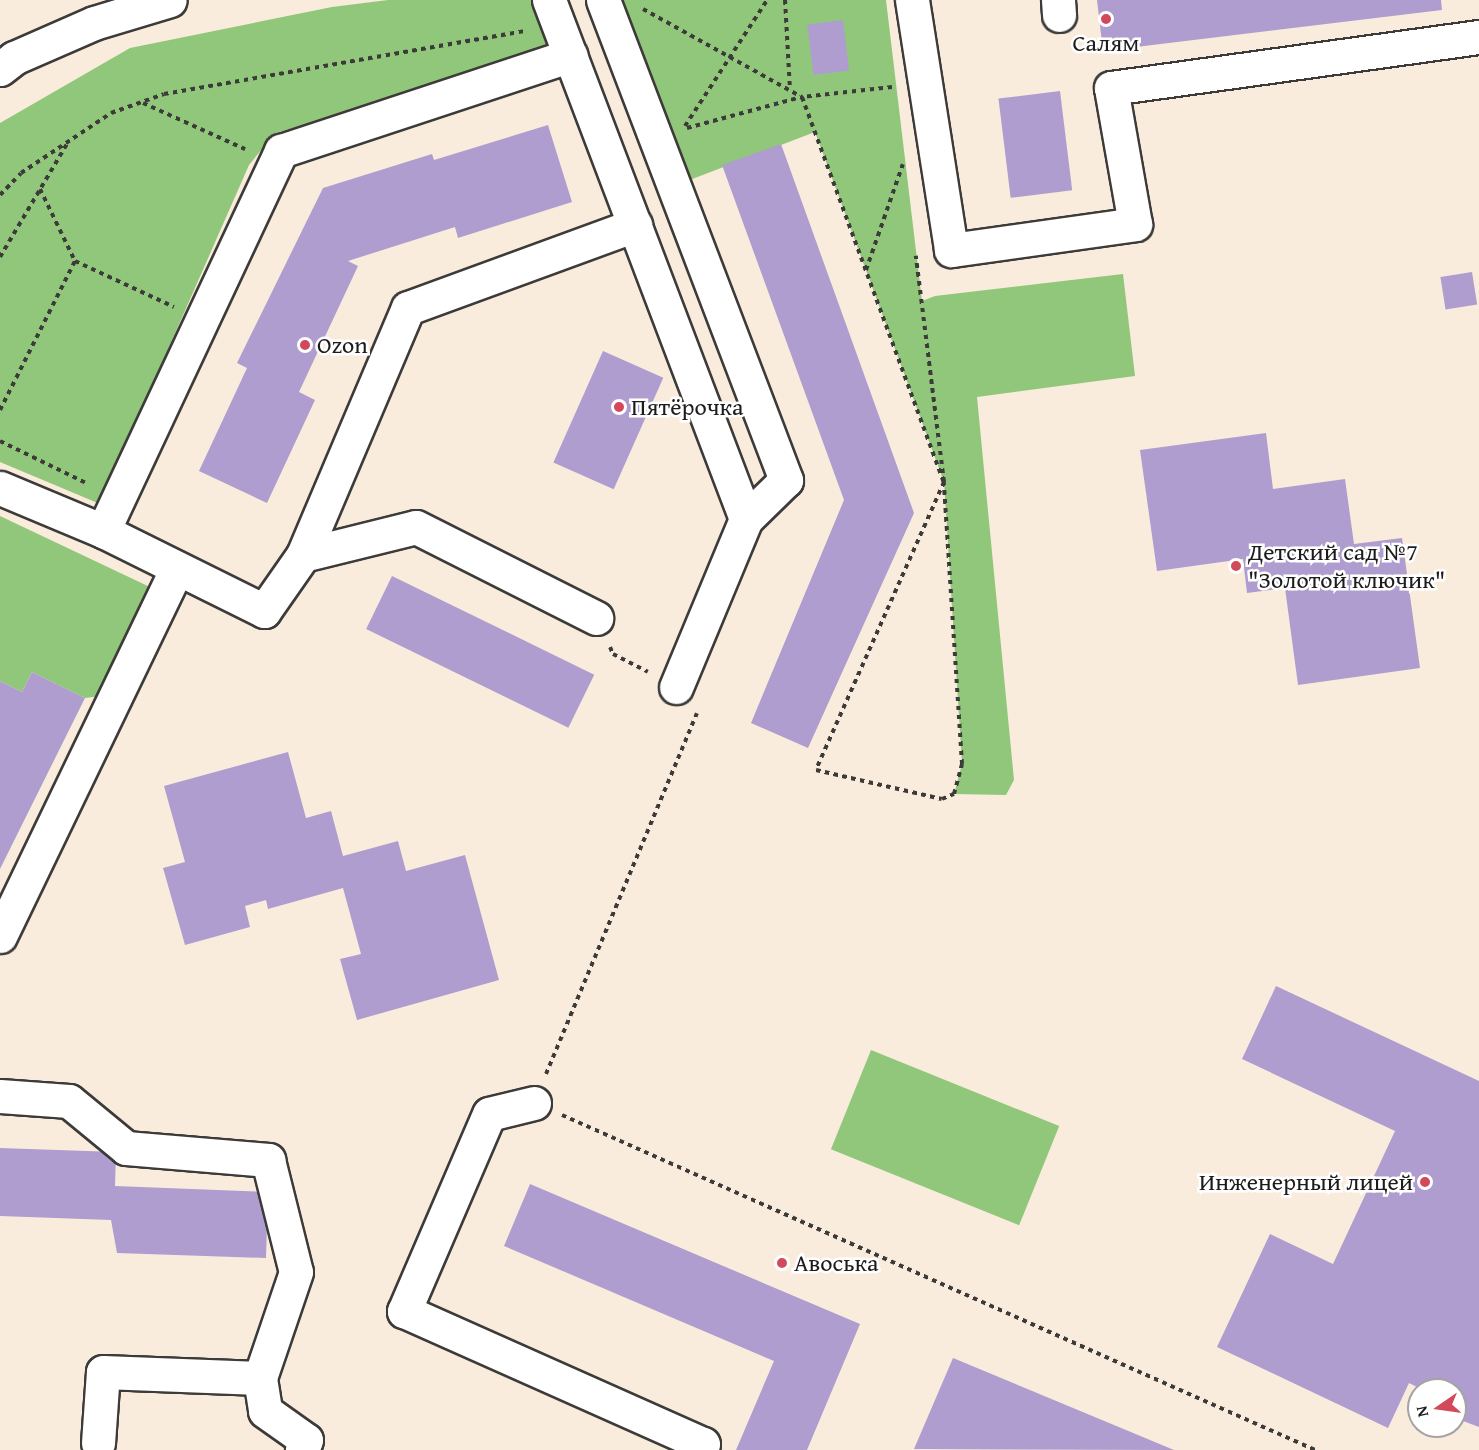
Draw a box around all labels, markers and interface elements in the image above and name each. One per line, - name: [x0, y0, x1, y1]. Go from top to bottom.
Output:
- marker: Салям: [1099, 12, 1113, 26]
- place label: Салям: [1073, 29, 1139, 57]
- place label: Ozon: [317, 331, 368, 359]
- marker: Ozon: [298, 338, 312, 352]
- place label: Пятёрочка: [631, 393, 744, 421]
- marker: Пятёрочка: [612, 400, 626, 414]
- place label: Детский сад №7 "Золотой ключик": [1248, 538, 1445, 594]
- marker: Детский сад №7 "Золотой ключик": [1229, 559, 1243, 573]
- place label: Инженерный лицей: [1199, 1168, 1413, 1196]
- marker: Инженерный лицей: [1418, 1175, 1432, 1189]
- place label: Авоська: [794, 1249, 878, 1277]
- marker: Авоська: [775, 1256, 789, 1270]
- north arrow: [1407, 1378, 1467, 1438]
- text: N: [1409, 1404, 1434, 1420]

